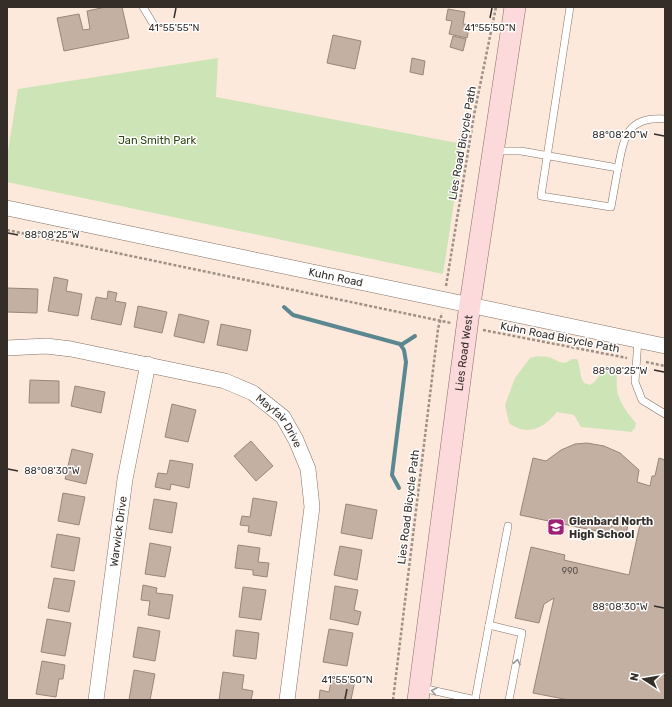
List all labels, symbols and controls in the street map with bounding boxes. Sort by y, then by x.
text: 41°55'55"N [149,22,199,34]
text: 41°55'50"N [464,22,516,34]
street label: Lies Road Bicycle Path [446,85,479,201]
text: 88°08'20"W [592,129,648,141]
park label: Jan Smith Park [118,134,196,147]
text: 88°08'25"W [24,229,80,241]
street label: Kuhn Road [307,265,364,289]
street label: Lies Road West [453,313,476,392]
street label: Kuhn Road Bicycle Path [499,320,621,355]
text: 88°08'25"W [592,365,648,377]
street label: Mayfair Drive [253,392,304,450]
street label: Lies Road Bicycle Path [395,449,422,565]
text: 88°08'30"W [24,465,80,477]
street label: Warwick Drive [108,495,130,568]
place label: Glenbard North High School [569,515,653,541]
school or university icon: Glenbard North High School [546,517,566,537]
house number: 990 [562,566,578,576]
text: 88°08'30"W [592,601,648,613]
one-way arrow [512,659,520,665]
north arrow [624,659,664,699]
text: N [628,672,642,682]
text: 41°55'50"N [321,674,373,686]
one-way arrow [431,687,437,695]

